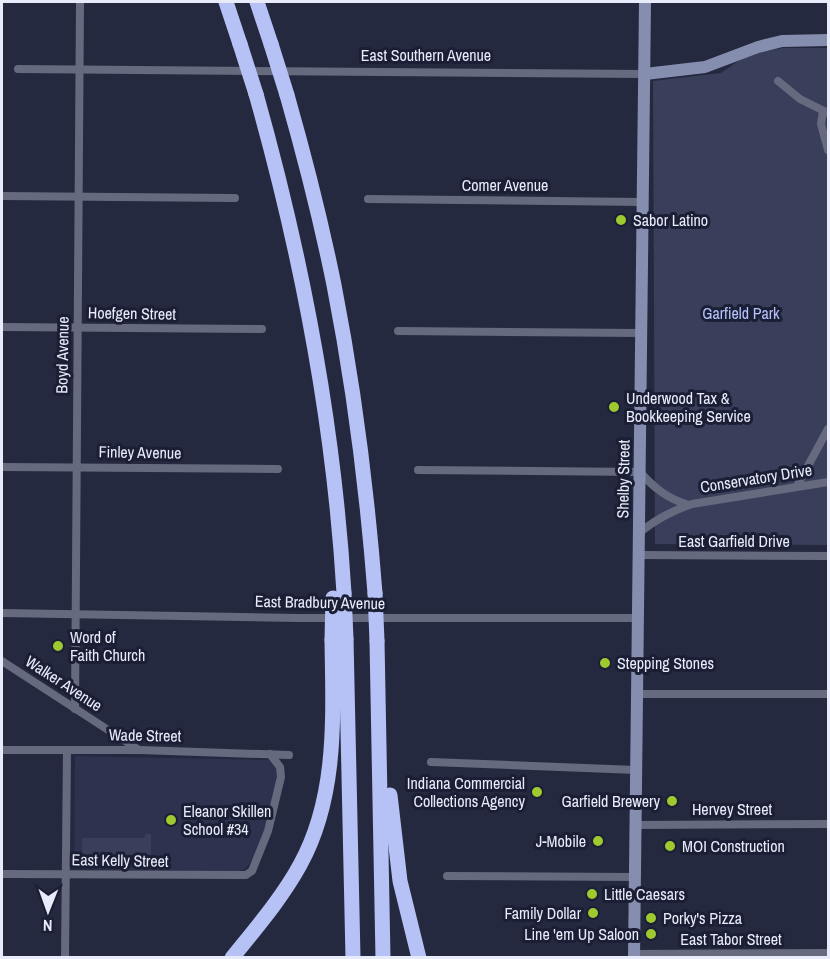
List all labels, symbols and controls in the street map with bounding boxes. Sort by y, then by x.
street label: East Southern Avenue [361,44,491,66]
street label: Comer Avenue [462,174,548,196]
place label: Sabor Latino [633,209,708,231]
marker: Sabor Latino [614,213,628,227]
street label: Hoefgen Street [88,301,177,325]
park label: Garfield Park [702,302,780,324]
street label: Boyd Avenue [50,316,74,394]
place label: Underwood Tax & Bookkeeping Service [626,387,751,427]
marker: Underwood Tax & Bookkeeping Service [607,400,621,414]
street label: Shelby Street [611,439,635,519]
street label: Finley Avenue [98,440,182,464]
street label: Conservatory Drive [698,458,814,498]
street label: East Garfield Drive [678,530,790,552]
street label: East Bradbury Avenue [255,590,385,614]
place label: Word of Faith Church [70,626,145,666]
marker: Word of Faith Church [51,639,65,653]
street label: Walker Avenue [21,650,107,716]
place label: Stepping Stones [617,652,714,674]
marker: Stepping Stones [598,656,612,670]
street label: Wade Street [109,723,182,747]
place label: Indiana Commercial Collections Agency [407,772,525,812]
marker: Indiana Commercial Collections Agency [530,785,544,799]
place label: Garfield Brewery [562,790,660,812]
marker: Garfield Brewery [665,794,679,808]
street label: Hervey Street [692,798,772,820]
place label: Eleanor Skillen School #34 [183,800,271,840]
marker: Eleanor Skillen School #34 [164,813,178,827]
place label: J-Mobile [536,830,586,852]
marker: J-Mobile [591,834,605,848]
place label: MOI Construction [682,835,785,857]
marker: MOI Construction [663,839,677,853]
street label: East Kelly Street [71,848,169,872]
north arrow [18,881,78,941]
place label: Little Caesars [604,883,685,905]
marker: Little Caesars [585,887,599,901]
place label: Family Dollar [504,902,582,924]
marker: Family Dollar [586,906,600,920]
place label: Porky's Pizza [663,907,743,929]
marker: Porky's Pizza [644,911,658,925]
text: N [43,915,53,937]
place label: Line 'em Up Saloon [524,923,639,945]
marker: Line 'em Up Saloon [644,927,658,941]
street label: East Tabor Street [680,928,782,950]

